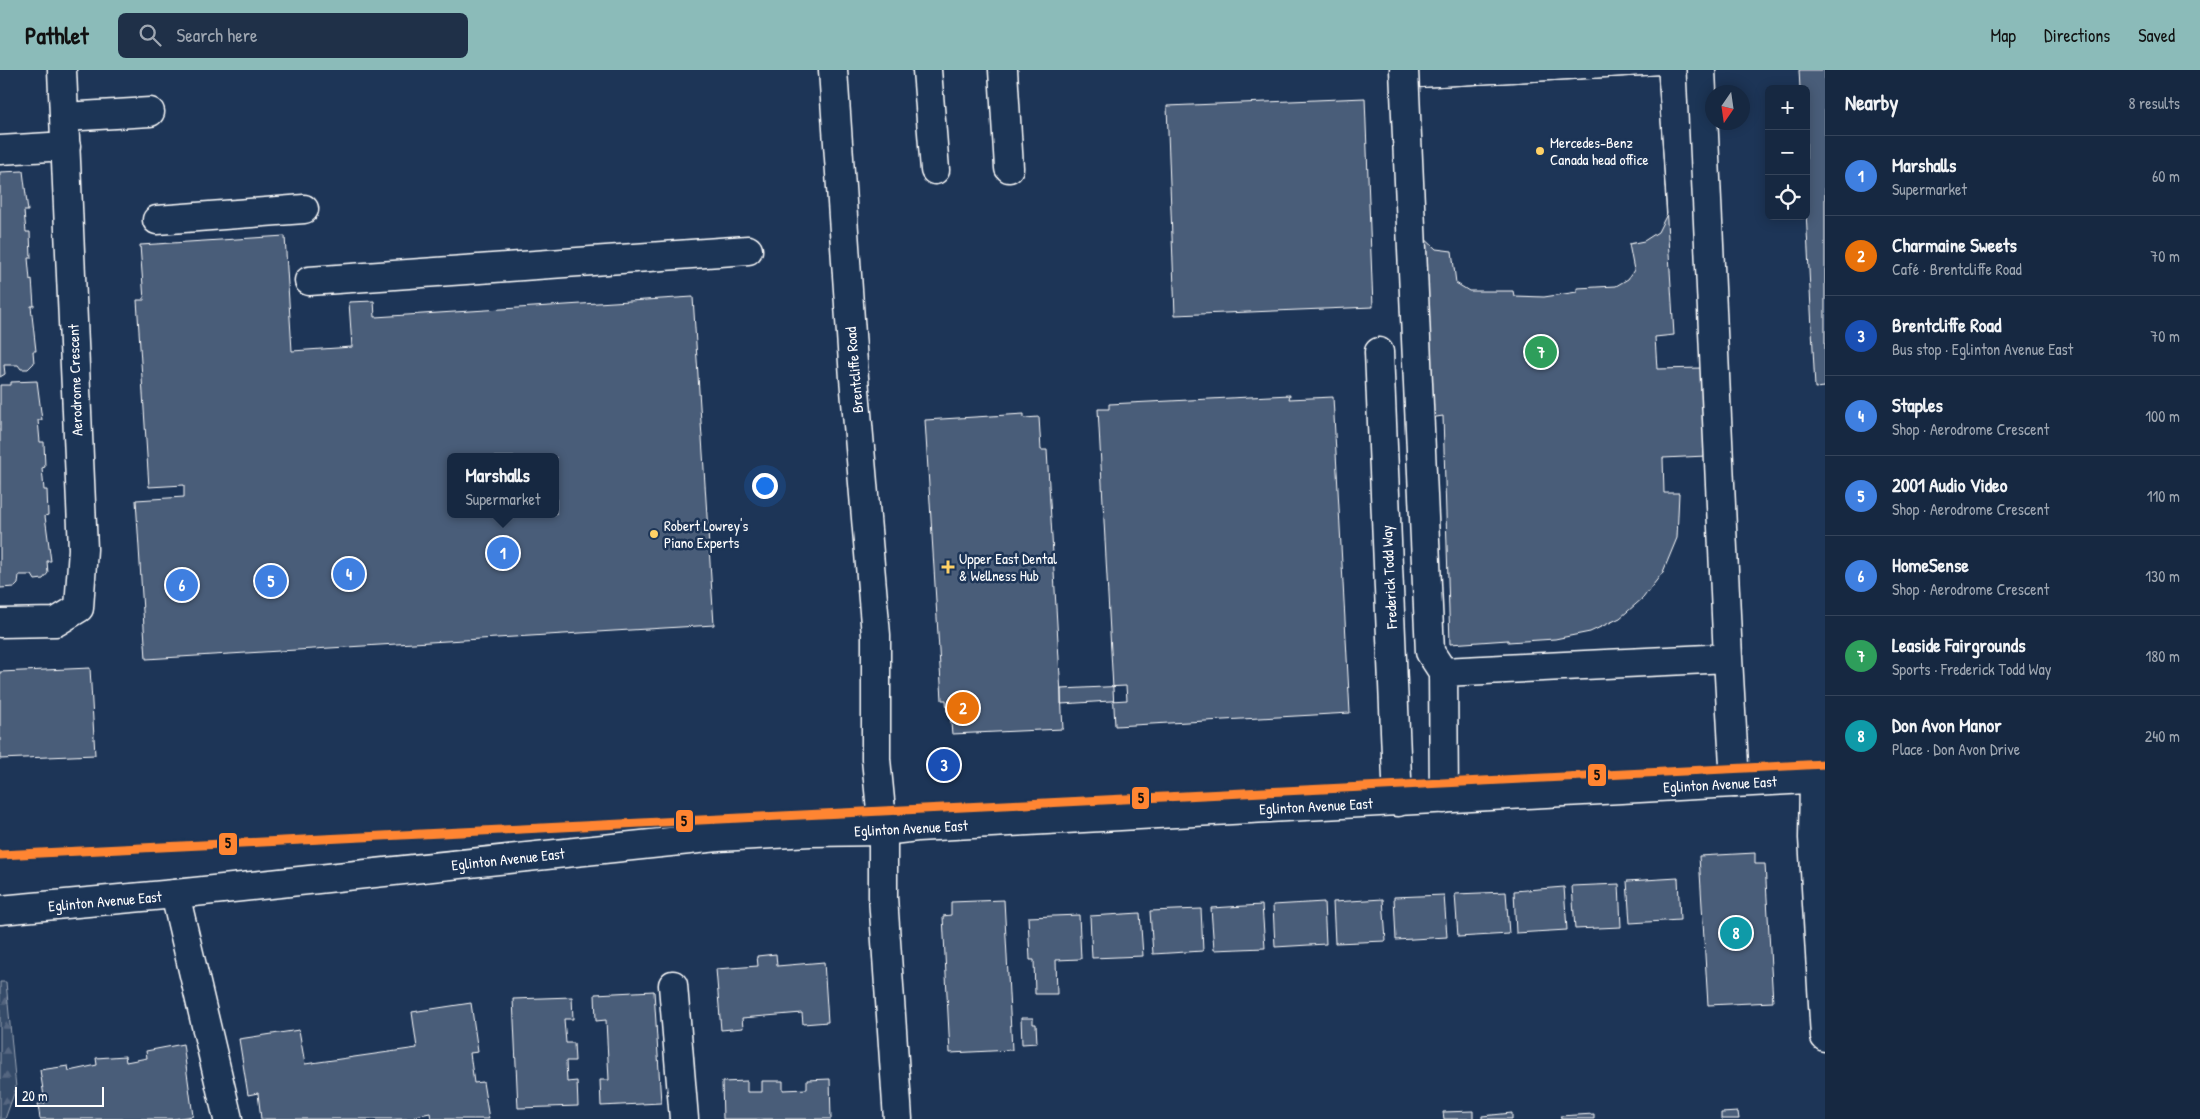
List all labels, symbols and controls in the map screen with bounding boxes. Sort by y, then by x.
search box [118,13,468,58]
text: Pathlet [25,19,88,51]
icon: search [136,21,164,49]
text: Search here [176,22,258,48]
text: Map [1991,23,2016,48]
text: Directions [2044,23,2110,48]
text: Saved [2138,23,2175,48]
north arrow [1705,85,1750,130]
map controls [1765,85,1810,220]
button: + [1765,85,1810,130]
text: Nearby [1845,88,1898,117]
text: 8 results [2128,92,2180,114]
button: − [1765,130,1810,175]
place label: Mercedes-Benz Canada head office [1550,132,1648,170]
marker: Mercedes-Benz Canada head office [1534,145,1546,157]
text: Marshalls [1892,152,1956,178]
text: 1 [1858,165,1864,187]
text: 60 m [2152,165,2180,187]
button: locate [1765,175,1810,220]
text: Supermarket [1892,178,1967,200]
text: Charmaine Sweets [1892,232,2017,258]
text: 2 [1857,245,1865,267]
text: 70 m [2150,245,2180,267]
text: Café · Brentcliffe Road [1892,258,2022,280]
text: Brentcliffe Road [1892,312,2001,338]
street label: Aerodrome Crescent [63,323,87,436]
text: 3 [1857,325,1865,347]
text: 70 m [2150,325,2180,347]
street label: Brentcliffe Road [840,326,868,414]
pin: 7 [1525,333,1557,371]
text: Bus stop · Eglinton Avenue East [1892,338,2073,360]
text: Staples [1892,392,1943,418]
text: 4 [1858,405,1864,427]
text: 100 m [2145,405,2180,427]
text: Shop · Aerodrome Crescent [1892,418,2049,440]
popup [447,453,559,518]
text: Marshalls [466,462,530,488]
text: 2001 Audio Video [1892,472,2007,498]
your location [752,473,778,499]
text: 5 [1858,485,1864,507]
text: 110 m [2147,485,2180,507]
text: Supermarket [466,488,540,510]
text: Shop · Aerodrome Crescent [1892,498,2049,520]
place label: Robert Lowrey's Piano Experts [664,515,749,553]
street label: Frederick Todd Way [1376,525,1402,630]
marker: Robert Lowrey's Piano Experts [648,528,660,540]
pin: 1 [487,534,519,572]
place label: Upper East Dental & Wellness Hub [959,548,1057,586]
text: HomeSense [1892,552,1969,578]
pin: 4 [333,555,365,593]
marker: Upper East Dental & Wellness Hub [941,560,955,574]
pin: 5 [255,562,287,600]
text: 6 [1858,565,1864,587]
text: 130 m [2145,565,2180,587]
pin: 6 [166,566,198,604]
text: Shop · Aerodrome Crescent [1892,578,2049,600]
text: Leaside Fairgrounds [1892,632,2025,658]
text: 7 [1857,645,1865,667]
text: 180 m [2146,645,2180,667]
text: Sports · Frederick Todd Way [1892,658,2051,680]
pin: 2 [947,689,979,727]
text: Don Avon Manor [1892,712,2001,738]
text: 8 [1858,725,1864,747]
text: 240 m [2145,725,2180,747]
text: Place · Don Avon Drive [1892,738,2020,760]
pin: 3 [928,746,960,784]
line badge: 5 [1587,763,1607,787]
text: 5 [1594,765,1600,784]
street label: Eglinton Avenue East [1663,770,1778,797]
line badge: 5 [1131,786,1150,810]
text: 5 [1138,788,1144,807]
street label: Eglinton Avenue East [1259,792,1374,819]
line badge: 5 [675,809,694,833]
text: 5 [681,811,687,830]
street label: Eglinton Avenue East [854,814,969,841]
line badge: 5 [218,832,238,856]
text: 5 [225,833,231,852]
street label: Eglinton Avenue East [450,843,567,875]
street label: Eglinton Avenue East [47,886,163,916]
pin: 8 [1720,914,1752,952]
scale bar [15,1084,104,1107]
text: 20 m [22,1086,48,1105]

